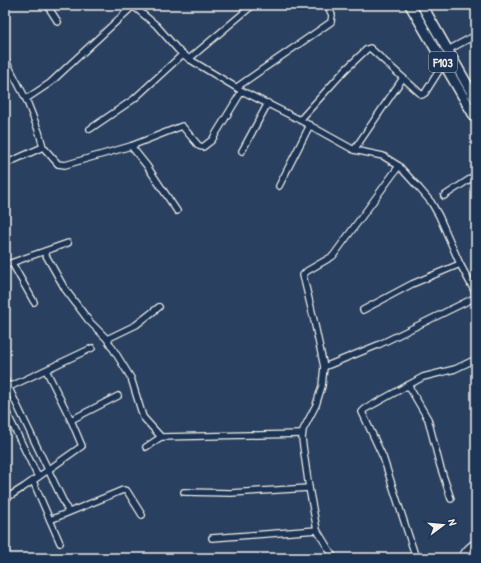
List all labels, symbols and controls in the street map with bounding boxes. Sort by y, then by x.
road number: F103 [429,52,457,72]
north arrow [423,505,463,545]
text: N [445,517,460,527]

